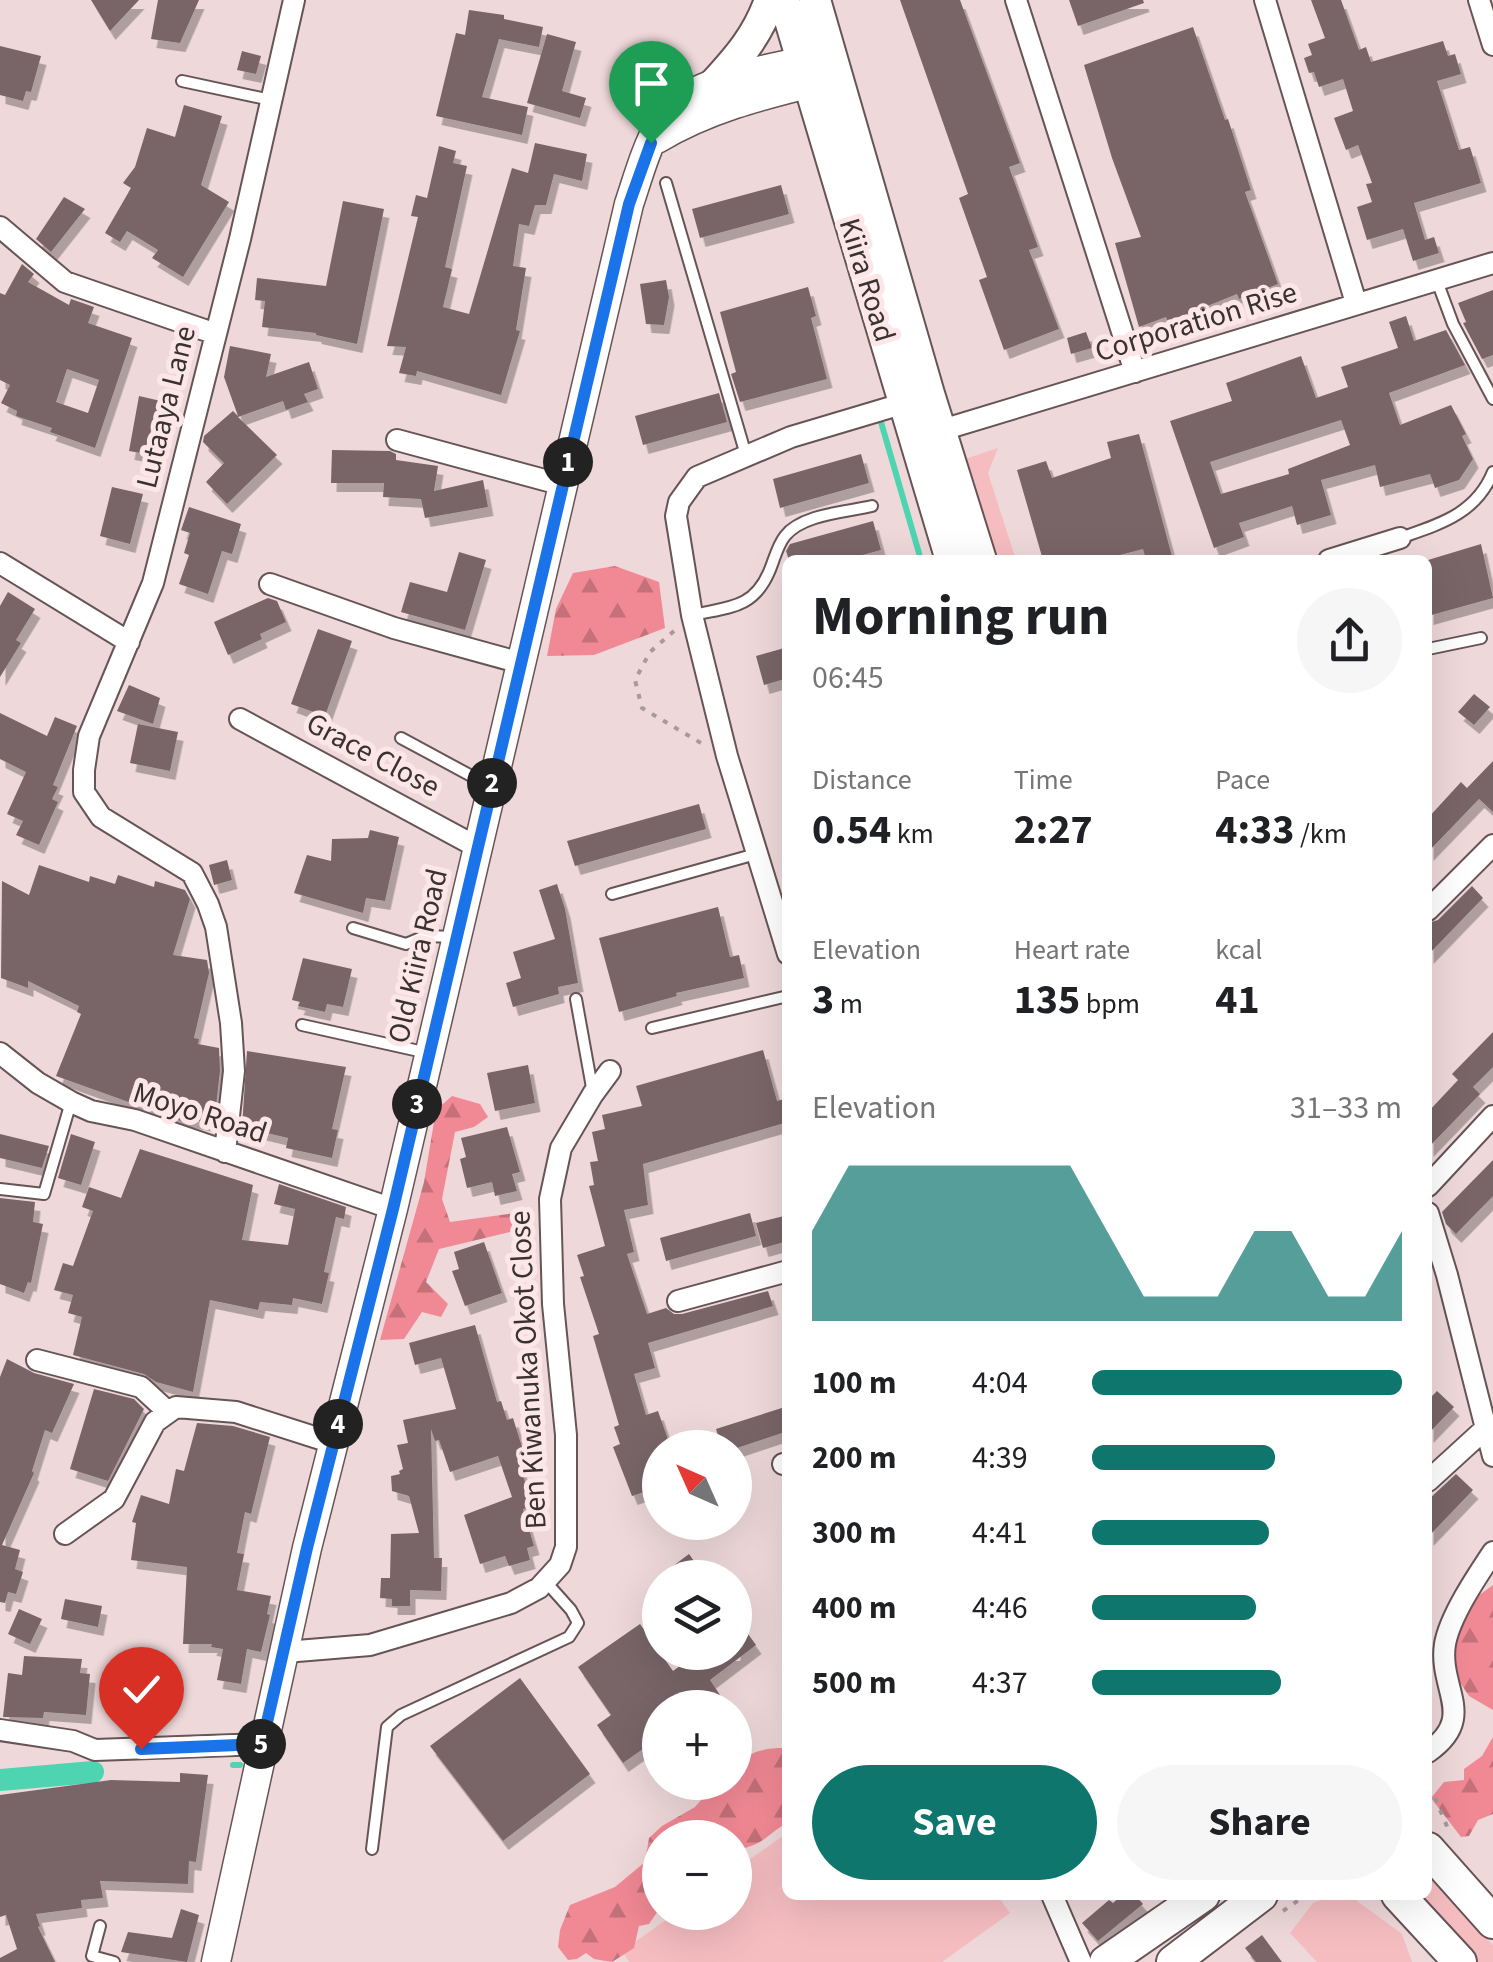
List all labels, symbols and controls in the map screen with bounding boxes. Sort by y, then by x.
pin [609,41,694,144]
icon: arrive [624,56,679,111]
street label: Kiira Road [828,213,906,347]
street label: Corporation Rise [1090,271,1302,373]
street label: Lutaaya Lane [125,321,207,493]
pin: 1 [543,437,593,487]
text: 1 [561,442,575,482]
text: Morning run [812,578,1109,656]
button: share [1297,588,1402,693]
text: 06:45 [812,655,884,701]
street label: Grace Close [299,702,447,808]
pin: 2 [467,758,517,808]
text: Distance [812,760,912,800]
text: Time [1014,760,1073,800]
text: Pace [1215,760,1270,800]
text: 2 [485,763,499,803]
text: 0.54 [812,800,891,860]
text: 2:27 [1014,800,1093,860]
text: 4:33 [1215,800,1294,860]
text: km [891,814,934,854]
text: /km [1294,814,1347,854]
street label: Old Kiira Road [377,865,459,1047]
text: Elevation [812,930,921,970]
text: Heart rate [1014,930,1130,970]
text: kcal [1215,930,1262,970]
text: 3 [812,970,834,1030]
text: 135 [1014,970,1080,1030]
text: 41 [1215,970,1260,1030]
text: m [834,984,863,1024]
text: bpm [1080,984,1140,1024]
street label: Moyo Road [127,1071,273,1155]
pin: 3 [392,1079,442,1129]
text: 3 [410,1084,424,1124]
text: Elevation [812,1085,937,1131]
text: 31–33 m [1290,1085,1402,1131]
street label: Ben Kiwanuka Okot Close [498,1210,558,1530]
text: 100 m [812,1360,897,1406]
text: 4:04 [972,1360,1028,1406]
pin: 4 [313,1399,363,1449]
text: 4 [331,1404,345,1444]
north arrow [642,1430,752,1540]
map controls [642,1430,752,1930]
text: 200 m [812,1435,897,1481]
text: 4:39 [972,1435,1028,1481]
text: 300 m [812,1510,897,1556]
text: 4:41 [972,1510,1028,1556]
button: layers [642,1560,752,1670]
text: 400 m [812,1585,897,1631]
text: 4:46 [972,1585,1028,1631]
pin [99,1647,184,1750]
text: 500 m [812,1660,897,1706]
text: 4:37 [972,1660,1028,1706]
icon: check [114,1662,169,1717]
button: + [642,1690,752,1800]
pin: 5 [236,1719,286,1769]
text: 5 [254,1724,268,1764]
button: Save [812,1765,1097,1880]
button: Share [1117,1765,1402,1880]
button: − [642,1820,752,1930]

